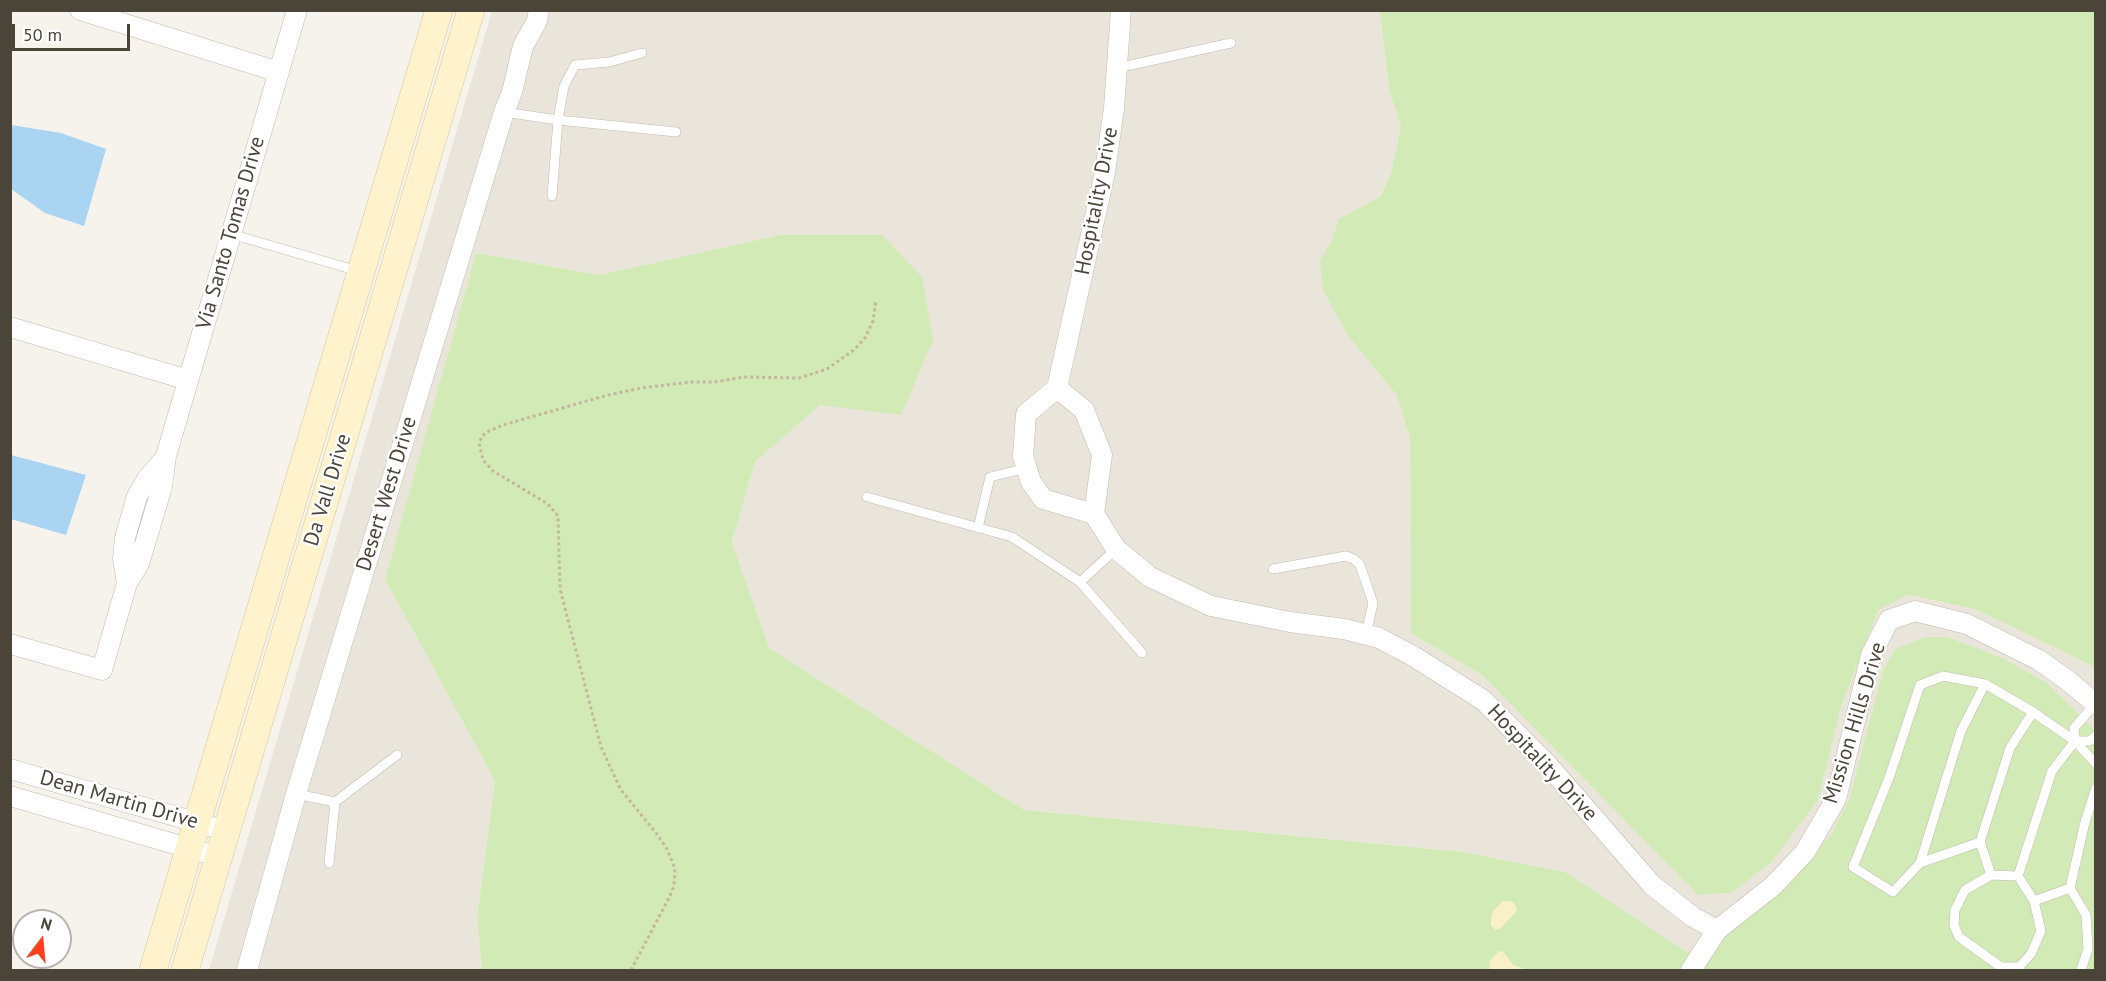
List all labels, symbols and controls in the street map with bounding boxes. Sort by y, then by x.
scale bar [15,12,134,50]
text: 50 m [23,23,62,46]
street label: Hospitality Drive [1070,125,1124,277]
street label: Via Santo Tomas Drive [191,134,271,332]
street label: Desert West Drive [352,414,422,574]
street label: Da Vall Drive [299,431,357,549]
street label: Mission Hills Drive [1818,639,1892,807]
street label: Hospitality Drive [1482,700,1602,826]
street label: Dean Martin Drive [37,765,201,835]
north arrow [12,909,72,969]
text: N [39,913,54,935]

